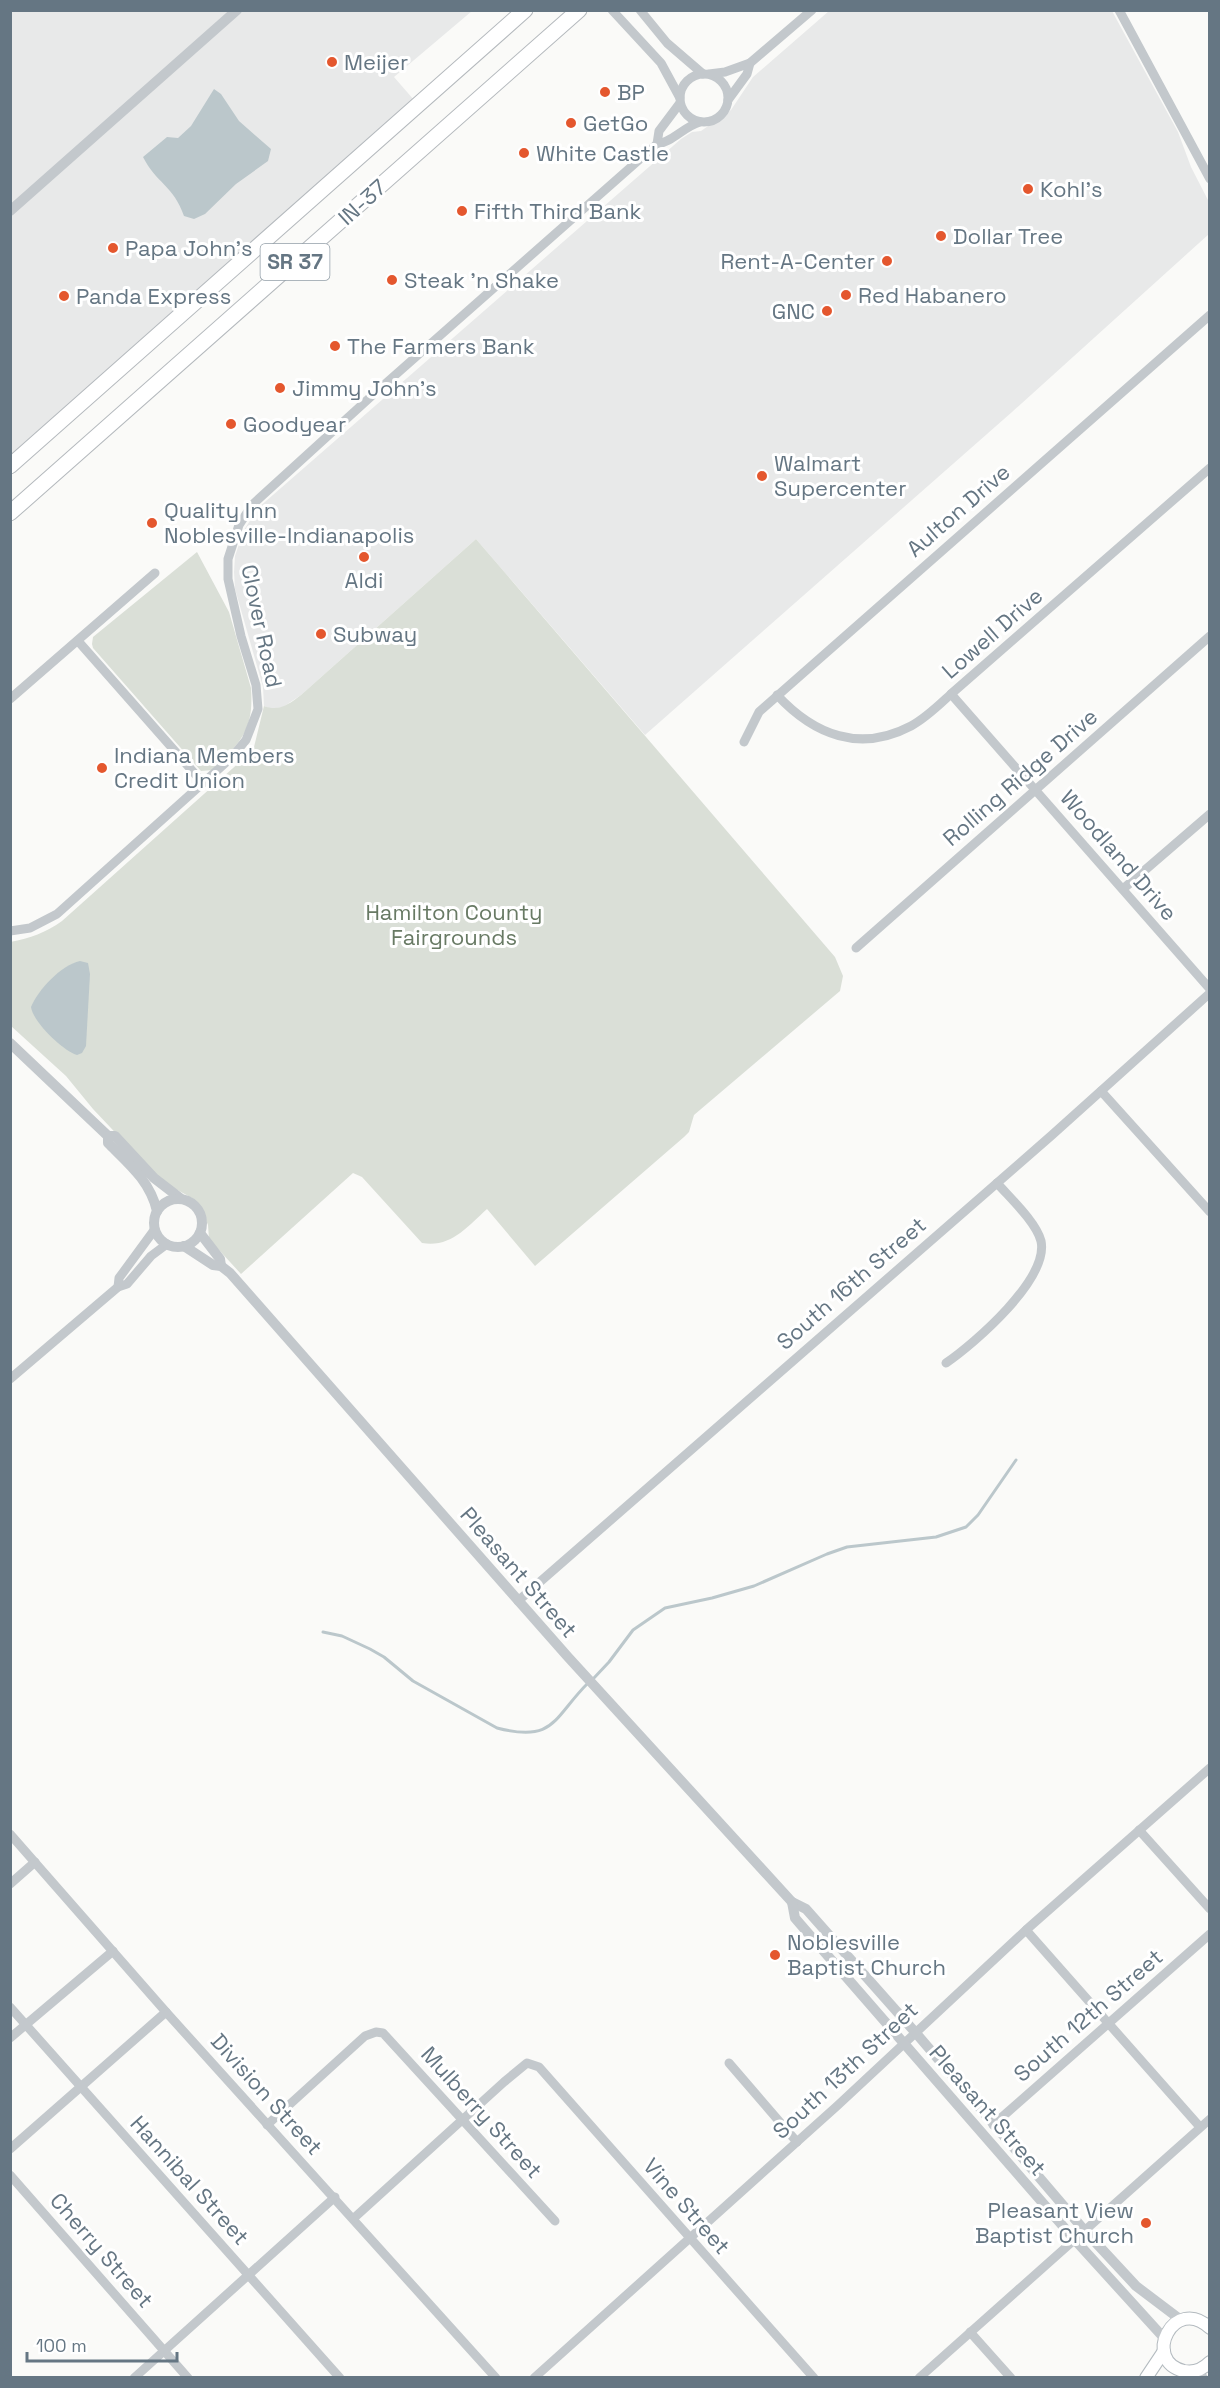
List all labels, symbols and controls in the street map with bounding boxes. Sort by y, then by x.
place label: Meijer [344,48,408,76]
marker: Meijer [325,55,339,69]
place label: BP [617,78,645,106]
marker: BP [598,85,612,99]
place label: GetGo [583,109,648,137]
marker: GetGo [564,116,578,130]
place label: White Castle [536,139,669,167]
marker: White Castle [517,146,531,160]
street label: IN-37 [332,173,392,231]
place label: Kohl's [1040,175,1102,203]
marker: Kohl's [1021,182,1035,196]
place label: Fifth Third Bank [474,197,642,225]
marker: Fifth Third Bank [455,204,469,218]
place label: Dollar Tree [953,222,1063,250]
marker: Dollar Tree [934,229,948,243]
place label: Papa John's [125,234,253,262]
marker: Papa John's [106,241,120,255]
road number: SR 37 [260,244,330,280]
place label: Rent-A-Center [720,247,875,275]
marker: Rent-A-Center [880,254,894,268]
place label: Steak 'n Shake [404,266,559,294]
marker: Steak 'n Shake [385,273,399,287]
place label: Red Habanero [858,281,1007,309]
place label: Panda Express [76,282,231,310]
marker: Red Habanero [839,288,853,302]
marker: Panda Express [57,289,71,303]
place label: GNC [772,297,815,325]
marker: GNC [820,304,834,318]
place label: The Farmers Bank [347,332,535,360]
marker: The Farmers Bank [328,339,342,353]
place label: Jimmy John's [292,374,437,402]
marker: Jimmy John's [273,381,287,395]
place label: Goodyear [243,410,346,438]
marker: Goodyear [224,417,238,431]
place label: Walmart Supercenter [774,449,906,502]
street label: Aulton Drive [901,457,1015,563]
marker: Walmart Supercenter [755,469,769,483]
place label: Quality Inn Noblesville-Indianapolis [164,496,414,549]
marker: Quality Inn Noblesville-Indianapolis [145,516,159,530]
marker: Aldi [357,550,371,564]
street label: Clover Road [235,562,289,690]
place label: Aldi [345,566,383,594]
street label: Lowell Drive [936,581,1048,685]
place label: Subway [333,620,417,648]
marker: Subway [314,627,328,641]
street label: Rolling Ridge Drive [937,702,1103,852]
place label: Indiana Members Credit Union [114,741,295,794]
marker: Indiana Members Credit Union [95,761,109,775]
street label: Woodland Drive [1055,784,1183,926]
park label: Hamilton County Fairgrounds [365,898,543,951]
street label: South 16th Street [771,1210,931,1356]
street label: Pleasant Street [454,1501,584,1643]
place label: Noblesville Baptist Church [787,1928,946,1981]
street label: South 12th Street [1008,1943,1168,2087]
marker: Noblesville Baptist Church [768,1948,782,1962]
street label: South 13th Street [766,1995,924,2145]
street label: Division Street [205,2027,329,2161]
street label: Pleasant Street [923,2039,1053,2181]
street label: Mulberry Street [415,2040,549,2184]
street label: Hannibal Street [125,2109,255,2251]
street label: Vine Street [638,2152,736,2260]
street label: Cherry Street [44,2187,160,2313]
place label: Pleasant View Baptist Church [975,2196,1134,2249]
marker: Pleasant View Baptist Church [1139,2216,1153,2230]
scale bar [27,2325,177,2363]
text: 100 m [36,2334,87,2357]

